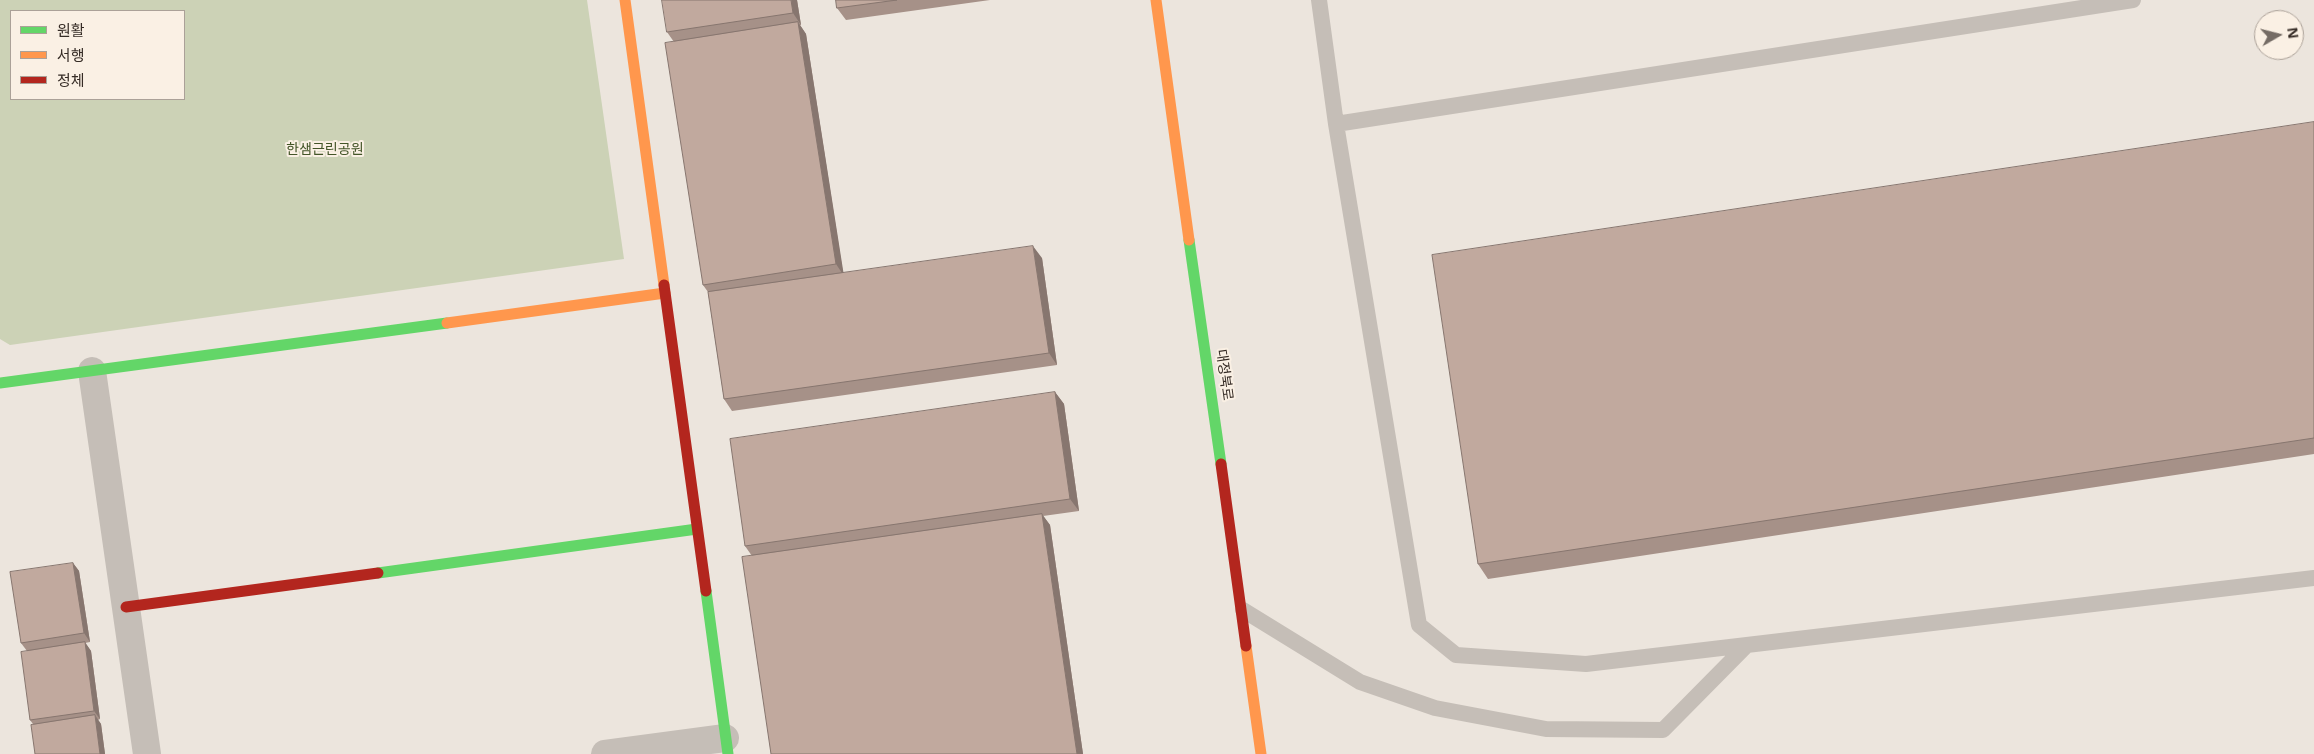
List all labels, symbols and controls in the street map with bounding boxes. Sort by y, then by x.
legend [10,10,185,100]
north arrow [2254,10,2304,60]
text: 원활 [57,20,85,40]
text: N [2283,26,2304,40]
text: 서행 [57,45,85,65]
text: 정체 [57,70,85,90]
park label: 한샘근린공원 [286,142,364,158]
street label: 대정북로 [1212,348,1236,402]

